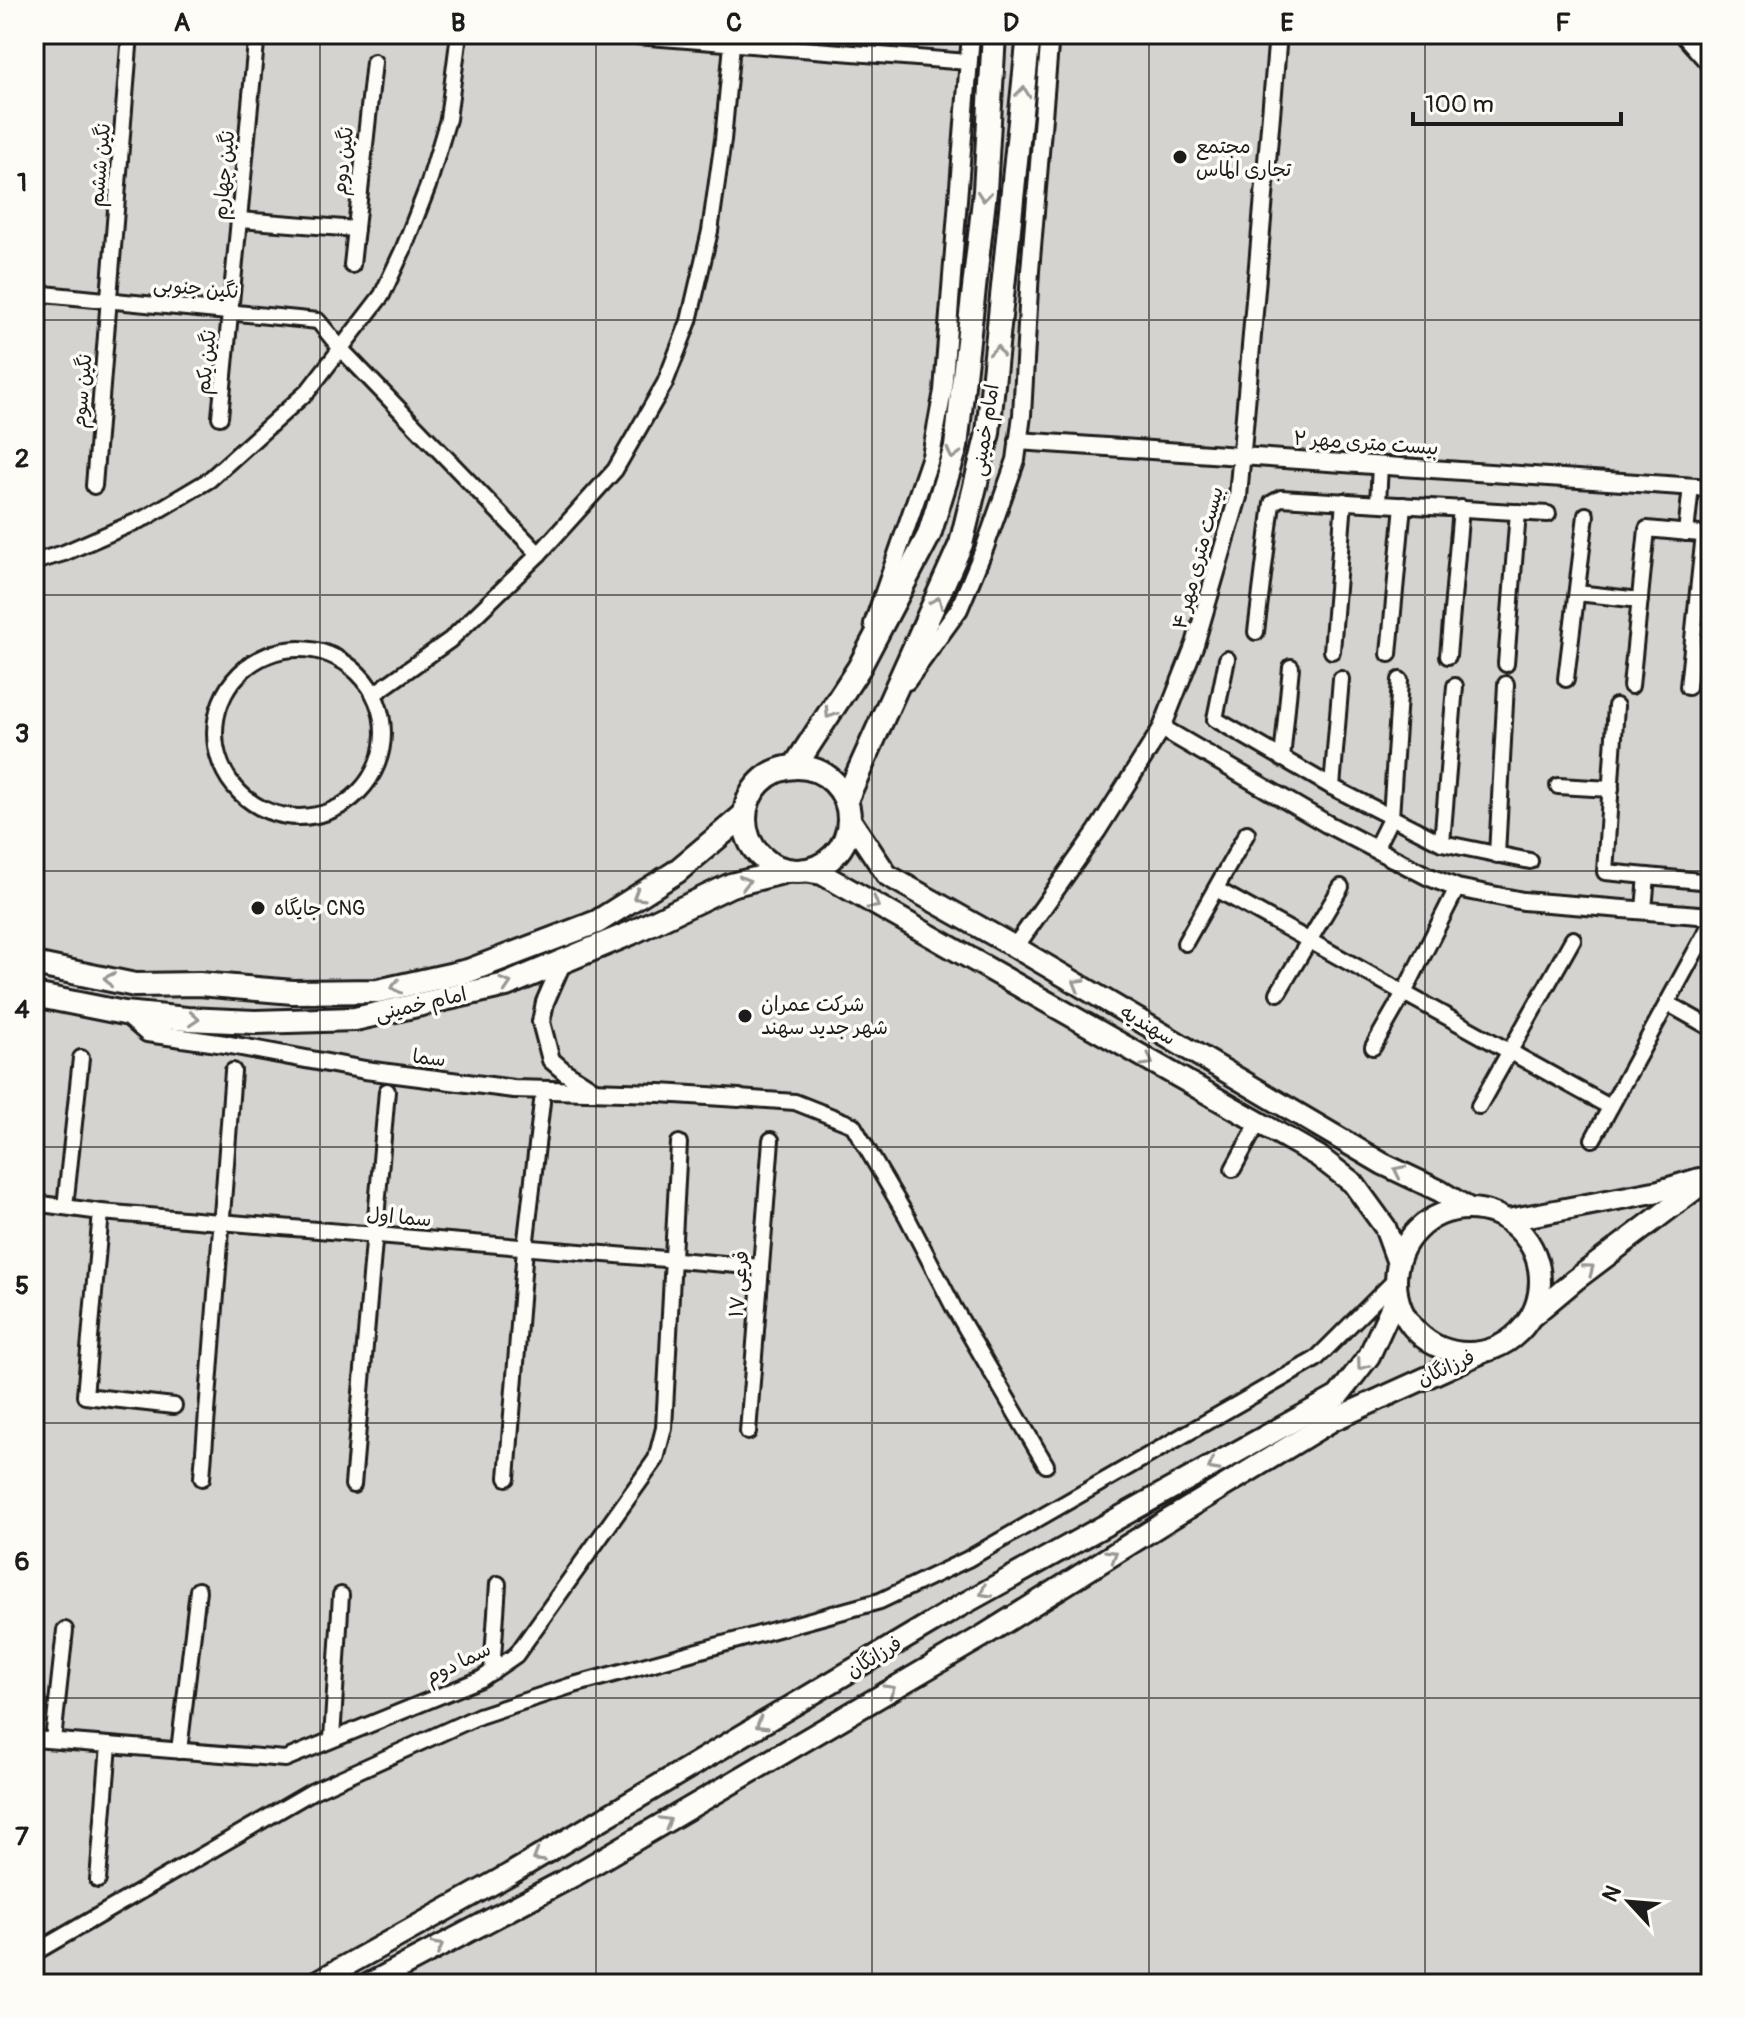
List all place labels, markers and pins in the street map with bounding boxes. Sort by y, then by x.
place label: مجتمع تجاری الماس [1196,134,1292,182]
marker: مجتمع تجاری الماس [1171,148,1189,166]
place label: جایگاه CNG [274,896,365,921]
marker: جایگاه CNG [249,899,267,917]
place label: شرکت عمران شهر جدید سهند [761,992,888,1040]
marker: شرکت عمران شهر جدید سهند [736,1007,754,1025]

